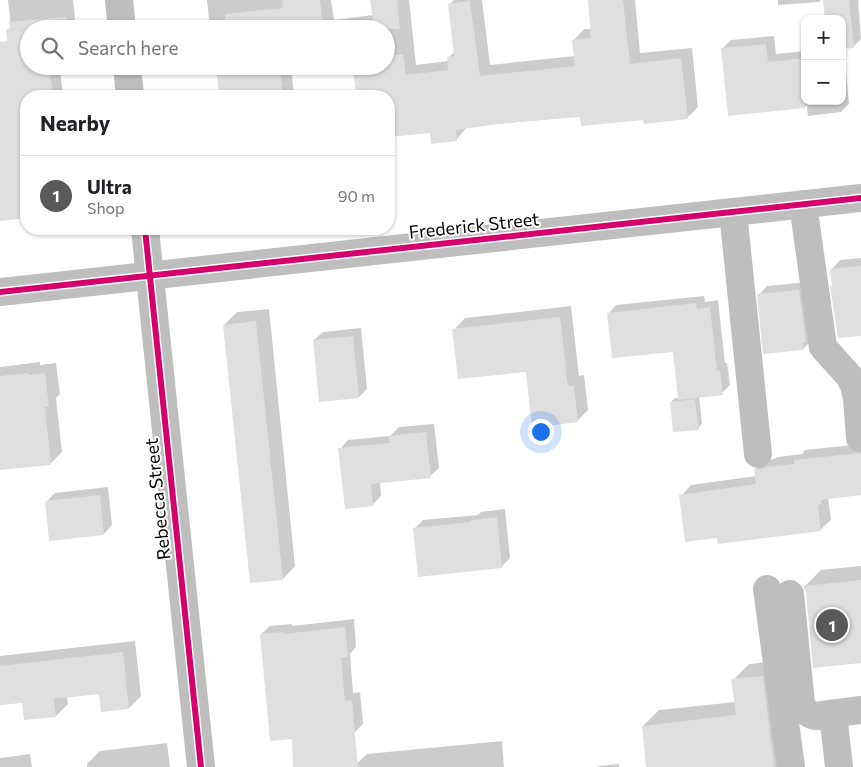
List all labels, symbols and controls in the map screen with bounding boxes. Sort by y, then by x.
map controls [801,15,846,105]
button: + [801,15,846,60]
search box [20,20,395,75]
icon: search [38,34,66,62]
text: Search here [78,36,178,59]
button: − [801,60,846,105]
text: Nearby [40,110,110,135]
text: Ultra [87,175,132,198]
text: 1 [52,186,60,205]
text: 90 m [338,186,375,205]
text: Shop [87,198,125,217]
street label: Frederick Street [408,207,540,243]
your location [528,419,554,445]
street label: Rebecca Street [140,437,174,561]
pin: 1 [816,606,848,644]

